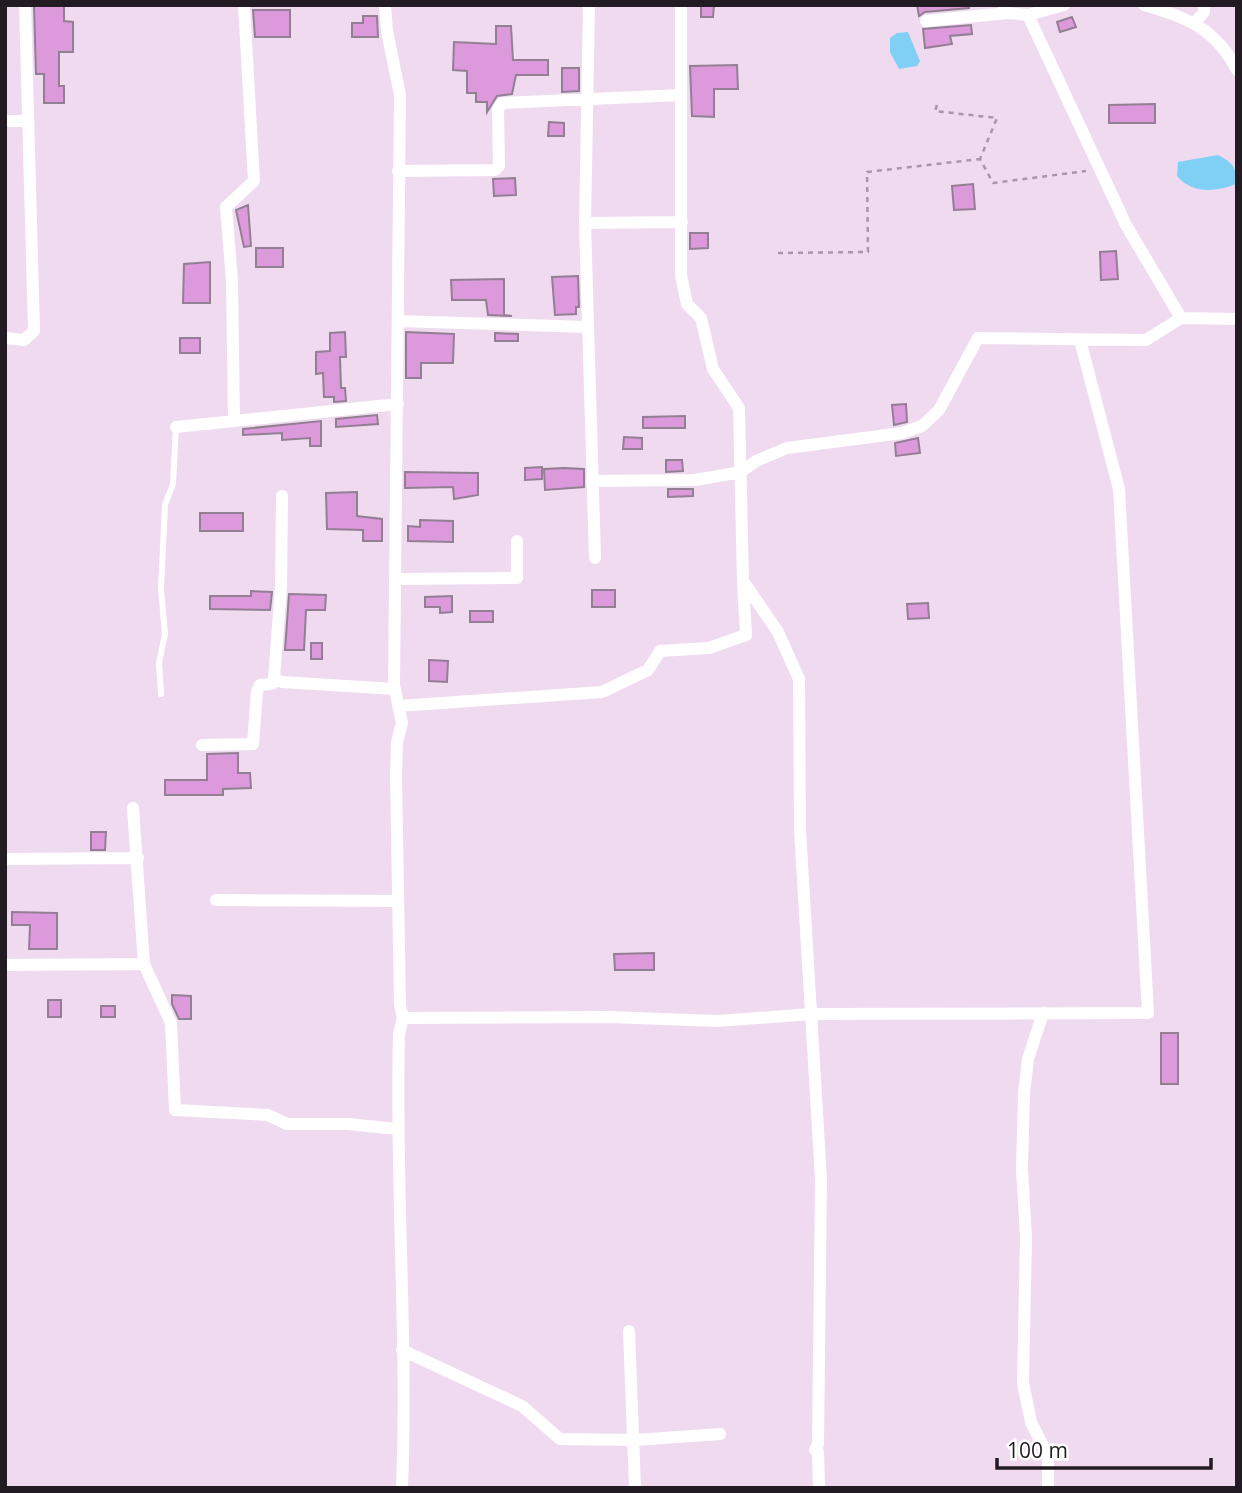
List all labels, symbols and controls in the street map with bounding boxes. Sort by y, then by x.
scale bar [997,1426,1210,1470]
text: 100 m [1007,1436,1068,1464]

